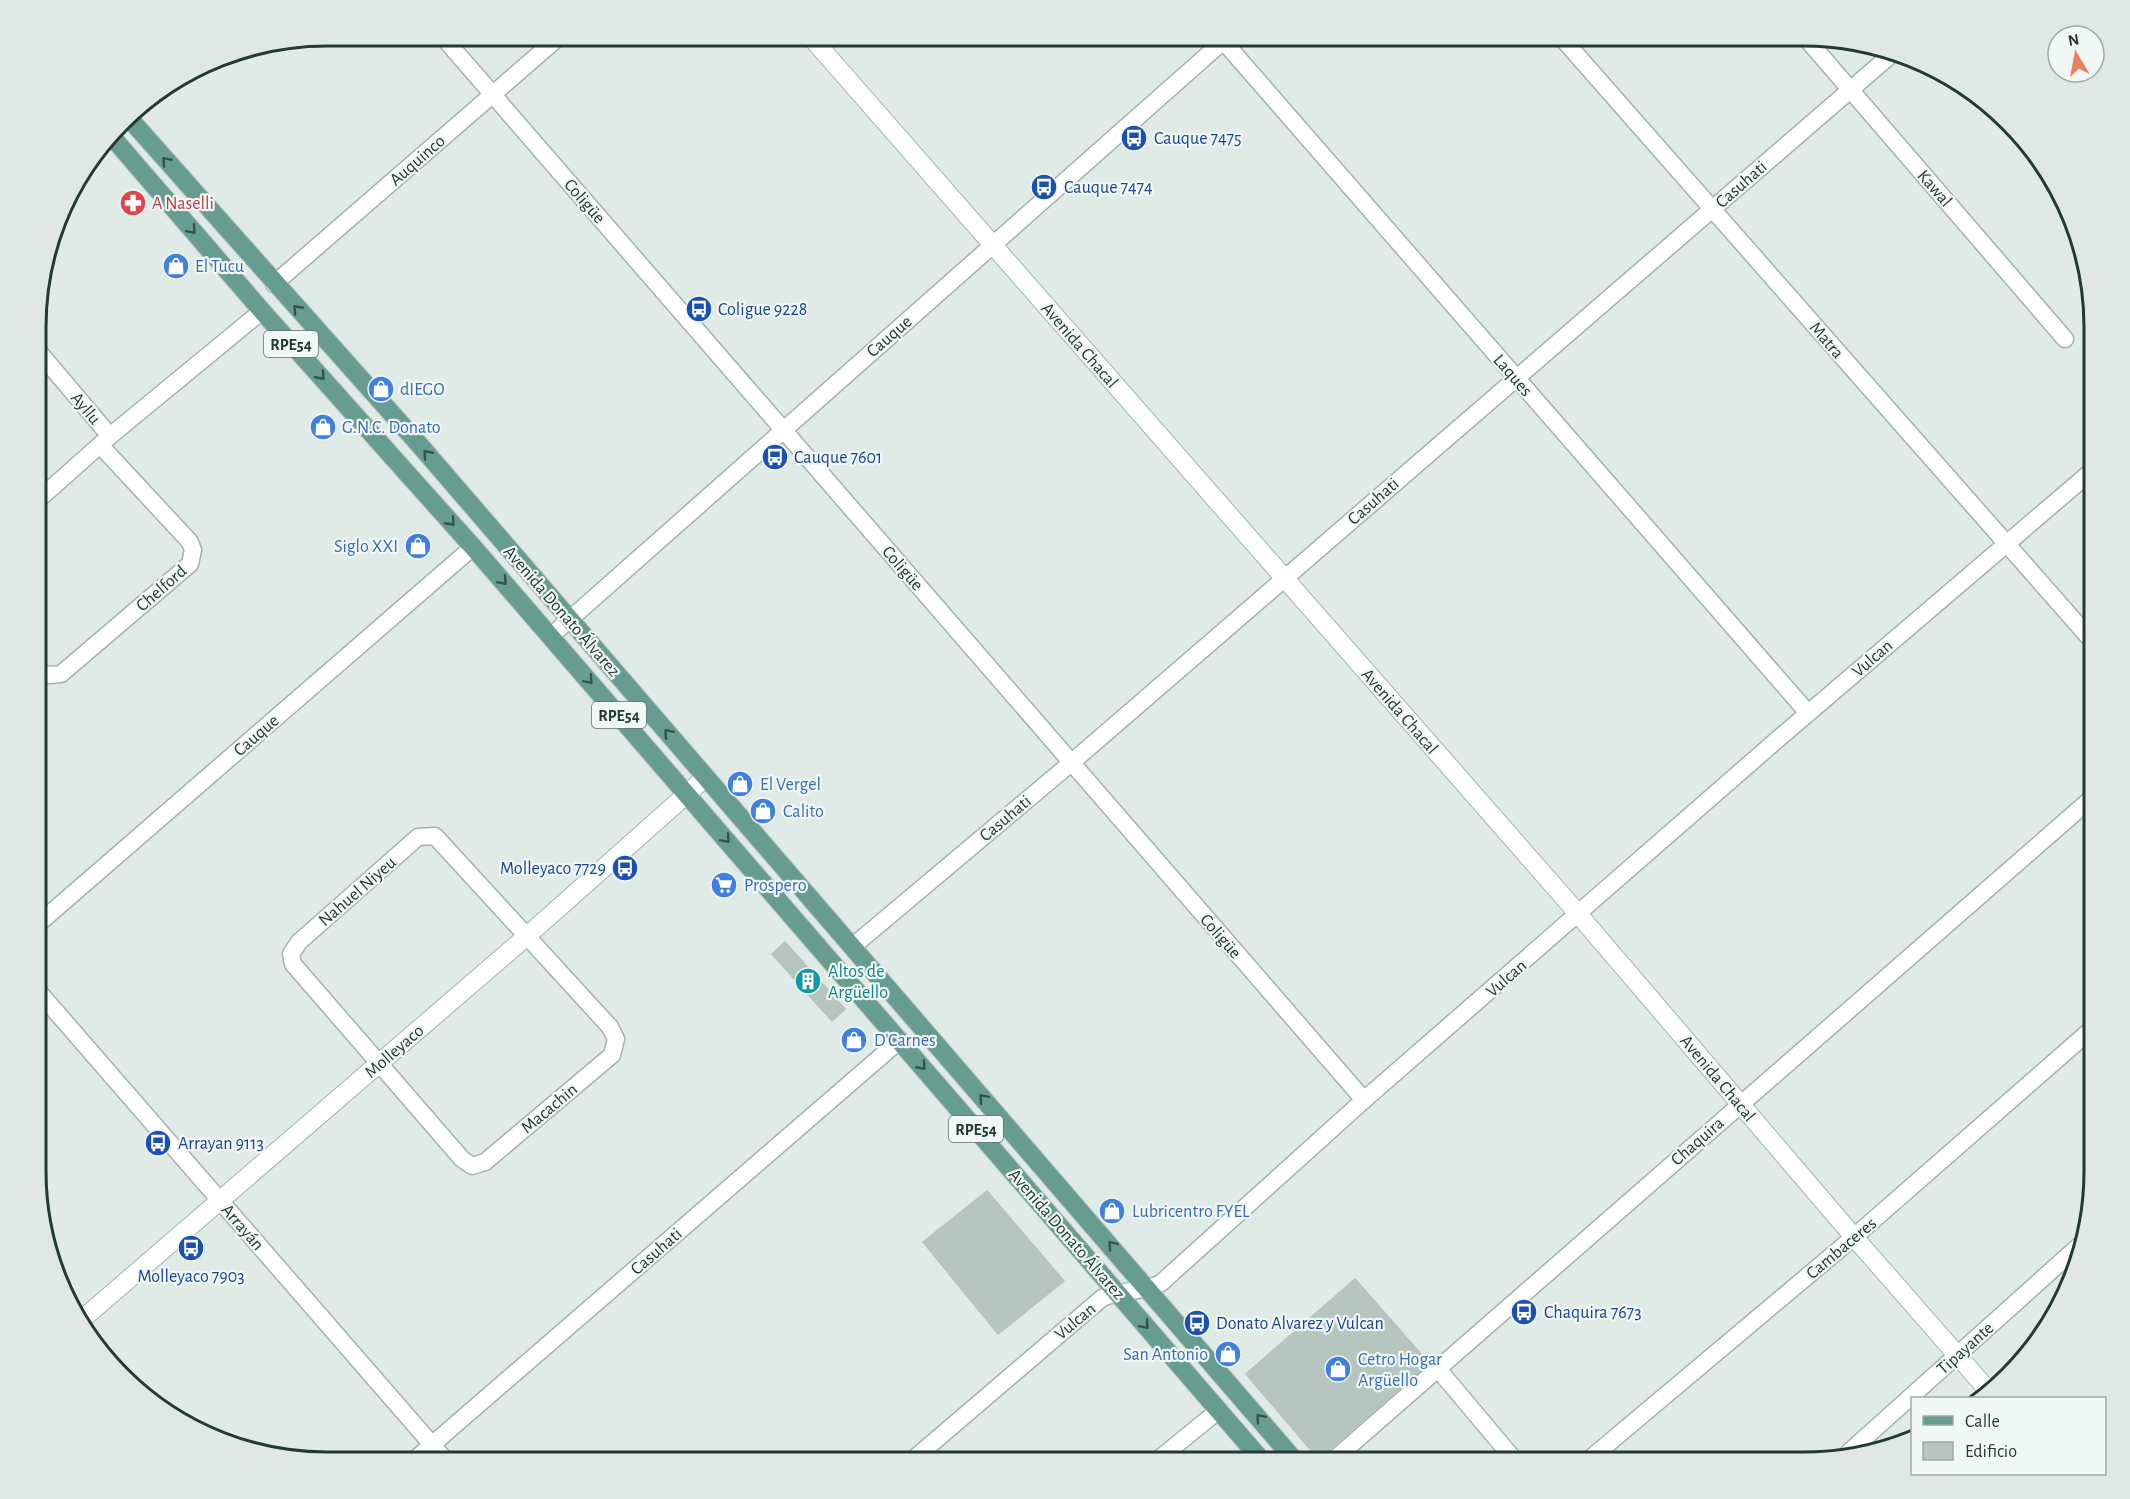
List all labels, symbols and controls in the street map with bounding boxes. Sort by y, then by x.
north arrow [2046,24,2106,84]
text: N [2067,31,2080,49]
bus stop icon: Cauque 7475 [1119,123,1149,153]
place label: Cauque 7475 [1154,130,1242,148]
street label: Auquinco [386,132,449,190]
one-way arrow [162,157,173,168]
street label: Casuhati [1713,158,1771,212]
street label: Kawal [1914,167,1955,211]
bus stop icon: Cauque 7474 [1029,172,1059,202]
street label: Coligüe [560,176,608,228]
place label: Cauque 7474 [1064,179,1153,197]
pharmacy icon: A Naselli [118,188,148,218]
place label: A Naselli [152,195,214,213]
one-way arrow [185,223,196,234]
shop icon: El Tucu [161,251,191,281]
place label: El Tucu [195,258,244,276]
bus stop icon: Coligue 9228 [684,294,714,324]
street label: Avenida Chacal [1038,300,1121,392]
place label: Coligue 9228 [718,301,807,319]
one-way arrow [293,306,304,316]
street label: Cauque [864,312,916,361]
street label: Matra [1806,319,1847,362]
road number: RPE54 [264,331,318,357]
street label: Laques [1489,351,1535,400]
one-way arrow [314,370,325,380]
shop icon: dIEGO [366,374,396,404]
place label: dIEGO [400,381,445,399]
street label: Ayllu [67,389,104,428]
shop icon: G.N.C. Donato [308,412,338,442]
place label: G.N.C. Donato [342,419,441,437]
bus stop icon: Cauque 7601 [760,442,790,472]
place label: Cauque 7601 [794,449,882,467]
one-way arrow [423,450,434,461]
street label: Casuhati [1345,475,1403,529]
one-way arrow [444,515,455,525]
shop icon: Siglo XXI [403,531,433,561]
place label: Siglo XXI [334,538,398,556]
street label: Avenida Donato Álvarez [500,541,625,681]
street label: Coligüe [878,543,926,595]
street label: Chelford [133,562,190,615]
one-way arrow [496,574,507,585]
street label: Vulcan [1849,637,1896,681]
street label: Avenida Chacal [1358,666,1441,758]
one-way arrow [582,673,593,684]
road number: RPE54 [592,702,646,728]
street label: Cauque [231,711,283,760]
one-way arrow [664,729,675,740]
shop icon: El Vergel [725,769,755,799]
place label: El Vergel [760,776,821,794]
street label: Casuhati [976,792,1035,845]
shop icon: Calito [748,796,778,826]
place label: Calito [783,803,824,821]
one-way arrow [719,832,730,843]
street label: Nahuel Niyeu [316,853,400,930]
bus stop icon: Molleyaco 7729 [610,853,640,883]
place label: Molleyaco 7729 [500,860,606,878]
supermarket icon: Prospero [709,870,739,900]
place label: Prospero [744,877,807,895]
street label: Coligüe [1196,911,1244,963]
street label: Vulcan [1483,957,1530,1001]
place label: Altos de Argüello [828,963,888,1002]
building icon: Altos de Argüello [793,966,823,996]
street label: Molleyaco [362,1021,428,1082]
shop icon: D'Carnes [839,1025,869,1055]
place label: D'Carnes [874,1032,936,1050]
street label: Avenida Chacal [1676,1032,1758,1125]
one-way arrow [915,1059,926,1070]
street label: Macachin [518,1080,581,1137]
one-way arrow [979,1094,990,1105]
street label: Chaquira [1668,1114,1728,1169]
road number: RPE54 [949,1116,1003,1142]
bus stop icon: Arrayan 9113 [143,1128,173,1158]
place label: Arrayan 9113 [178,1135,264,1153]
street label: Avenida Donato Álvarez [1005,1164,1130,1304]
shop icon: Lubricentro FYEL [1097,1196,1127,1226]
street label: Arrayán [218,1201,267,1254]
place label: Lubricentro FYEL [1132,1203,1250,1221]
street label: Cambaceres [1803,1214,1880,1283]
street label: Casuhati [628,1225,686,1279]
bus stop icon: Molleyaco 7903 [176,1233,206,1263]
one-way arrow [1108,1241,1119,1252]
place label: Molleyaco 7903 [137,1268,245,1286]
bus stop icon: Chaquira 7673 [1509,1297,1539,1327]
street label: Vulcan [1052,1300,1099,1344]
place label: Chaquira 7673 [1544,1304,1642,1322]
bus stop icon: Donato Alvarez y Vulcan [1182,1308,1212,1338]
place label: Donato Alvarez y Vulcan [1216,1315,1384,1333]
one-way arrow [1138,1318,1149,1329]
street label: Tipayante [1934,1319,1997,1379]
shop icon: San Antonio [1213,1339,1243,1369]
place label: San Antonio [1123,1346,1208,1364]
place label: Cetro Hogar Argüello [1358,1351,1442,1390]
shop icon: Cetro Hogar Argüello [1323,1354,1353,1384]
legend [1911,1397,2106,1475]
text: Calle [1965,1413,2000,1431]
one-way arrow [1256,1414,1267,1425]
text: Edificio [1965,1443,2017,1461]

